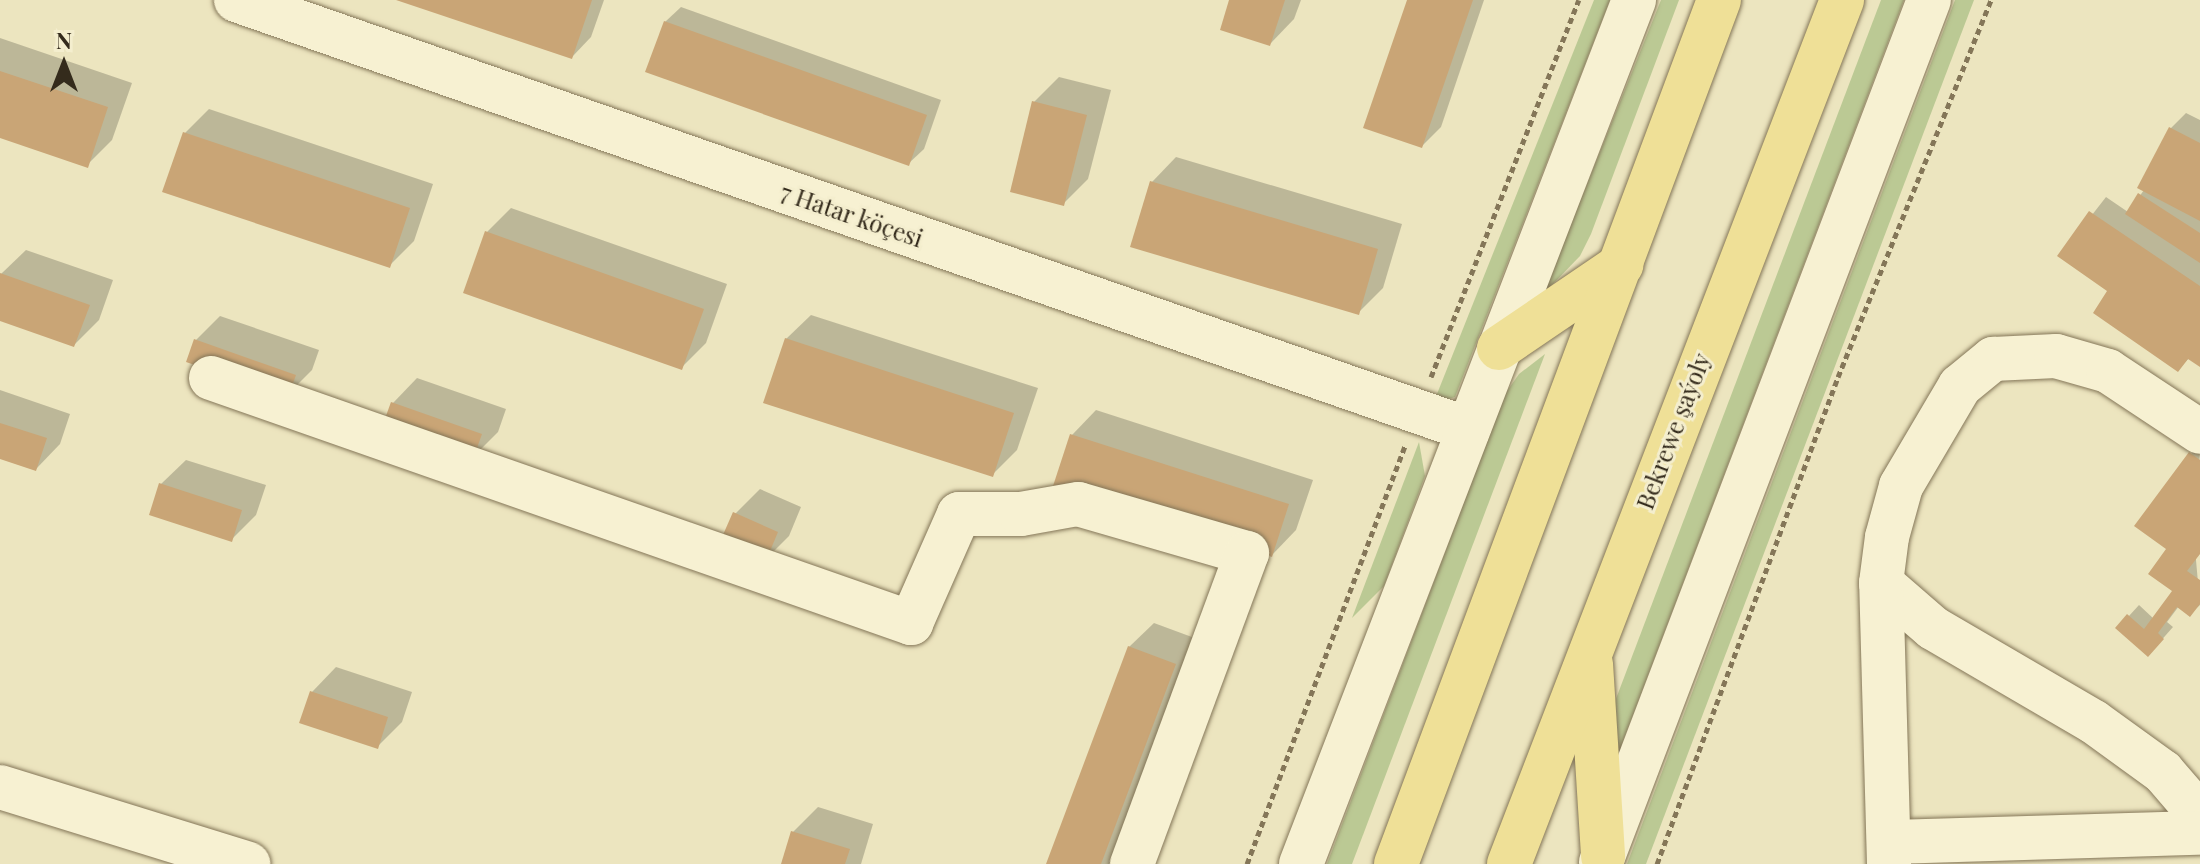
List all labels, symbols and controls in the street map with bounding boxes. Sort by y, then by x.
north arrow [24,24,104,104]
text: N [56,25,72,55]
street label: 7 Hatar köçesi [776,177,928,253]
street label: Bekrewe şaýoly [1630,349,1716,513]

